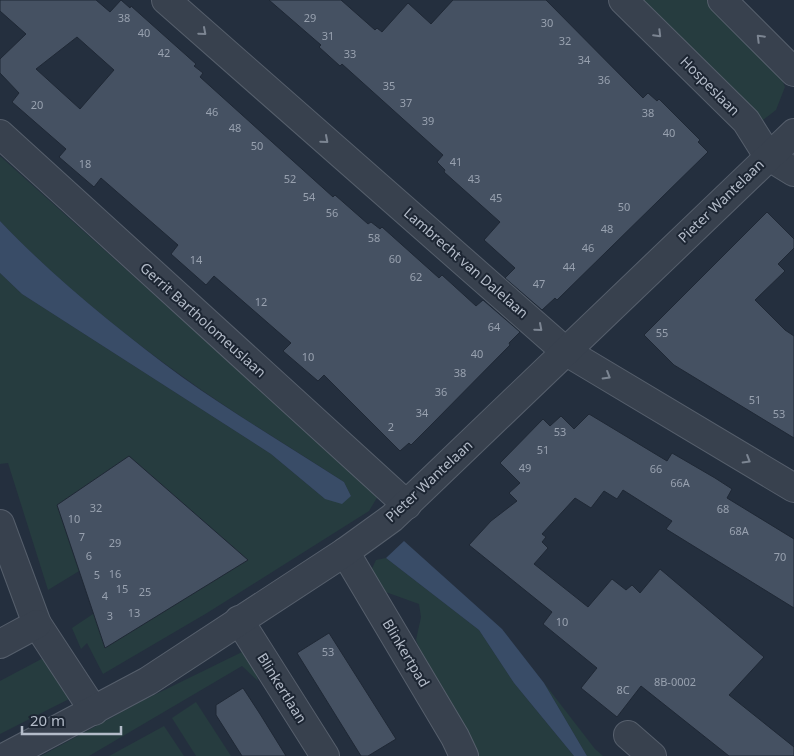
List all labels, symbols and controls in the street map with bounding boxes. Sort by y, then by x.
house number: 38 [118,10,130,25]
house number: 29 [304,10,316,25]
house number: 30 [541,15,553,30]
house number: 40 [138,25,150,40]
one-way arrow [197,26,206,35]
house number: 31 [322,28,334,43]
one-way arrow [652,29,661,38]
house number: 32 [559,33,571,48]
one-way arrow [756,35,765,44]
house number: 42 [158,45,170,60]
house number: 33 [344,46,356,61]
house number: 34 [578,52,591,67]
street label: Hospeslaan [677,52,744,119]
house number: 36 [598,72,610,87]
house number: 35 [383,78,395,93]
house number: 37 [400,95,412,110]
house number: 20 [31,97,43,112]
house number: 46 [206,104,218,119]
house number: 38 [642,105,654,120]
house number: 39 [422,113,434,128]
house number: 48 [229,120,241,135]
house number: 40 [663,125,675,140]
one-way arrow [319,134,328,142]
house number: 50 [251,138,263,153]
house number: 41 [450,154,462,169]
street label: Pieter Wantelaan [674,155,768,247]
house number: 18 [79,156,91,171]
house number: 52 [284,171,296,186]
house number: 43 [468,171,480,186]
house number: 54 [303,189,316,204]
house number: 45 [490,190,502,205]
house number: 50 [618,199,630,214]
street label: Lambrecht van Dalelaan [400,203,533,322]
house number: 56 [326,205,338,220]
house number: 48 [601,221,613,236]
house number: 58 [368,230,380,245]
house number: 46 [582,240,594,255]
house number: 60 [389,251,401,266]
house number: 14 [190,252,203,267]
street label: Gerrit Bartholomeuslaan [136,258,270,381]
house number: 44 [563,259,576,274]
house number: 62 [410,269,422,284]
house number: 47 [533,276,545,291]
house number: 12 [255,294,267,309]
house number: 64 [488,319,501,334]
one-way arrow [533,322,542,331]
house number: 55 [656,325,668,340]
house number: 40 [471,346,483,361]
house number: 10 [302,349,314,364]
house number: 38 [454,365,466,380]
one-way arrow [602,370,611,380]
house number: 36 [435,384,447,399]
house number: 51 [749,392,761,407]
house number: 34 [416,405,429,420]
house number: 53 [773,406,785,421]
house number: 2 [388,419,394,434]
house number: 53 [554,424,566,439]
street label: Pieter Wantelaan [381,435,476,526]
house number: 51 [537,442,549,457]
one-way arrow [741,453,750,463]
house number: 49 [519,460,531,475]
house number: 66 [650,461,662,476]
house number: 66A [670,475,691,490]
house number: 32 [90,500,102,515]
house number: 68 [717,501,729,516]
house number: 10 [68,511,80,526]
house number: 68A [729,523,750,538]
house number: 7 [79,529,85,544]
house number: 29 [109,535,121,550]
house number: 6 [86,548,92,563]
house number: 70 [774,549,786,564]
house number: 16 [109,566,121,581]
house number: 5 [94,567,100,582]
house number: 15 [116,581,128,596]
house number: 25 [139,584,151,599]
house number: 4 [102,588,109,603]
house number: 13 [128,605,140,620]
house number: 3 [107,608,113,623]
house number: 10 [556,614,568,629]
street label: Blinkertpad [379,615,434,690]
house number: 53 [322,644,334,659]
street label: Blinkertlaan [253,649,311,726]
house number: 8B-0002 [654,674,696,689]
house number: 8C [616,682,630,697]
scale bar [22,704,121,736]
text: 20 m [30,710,65,730]

